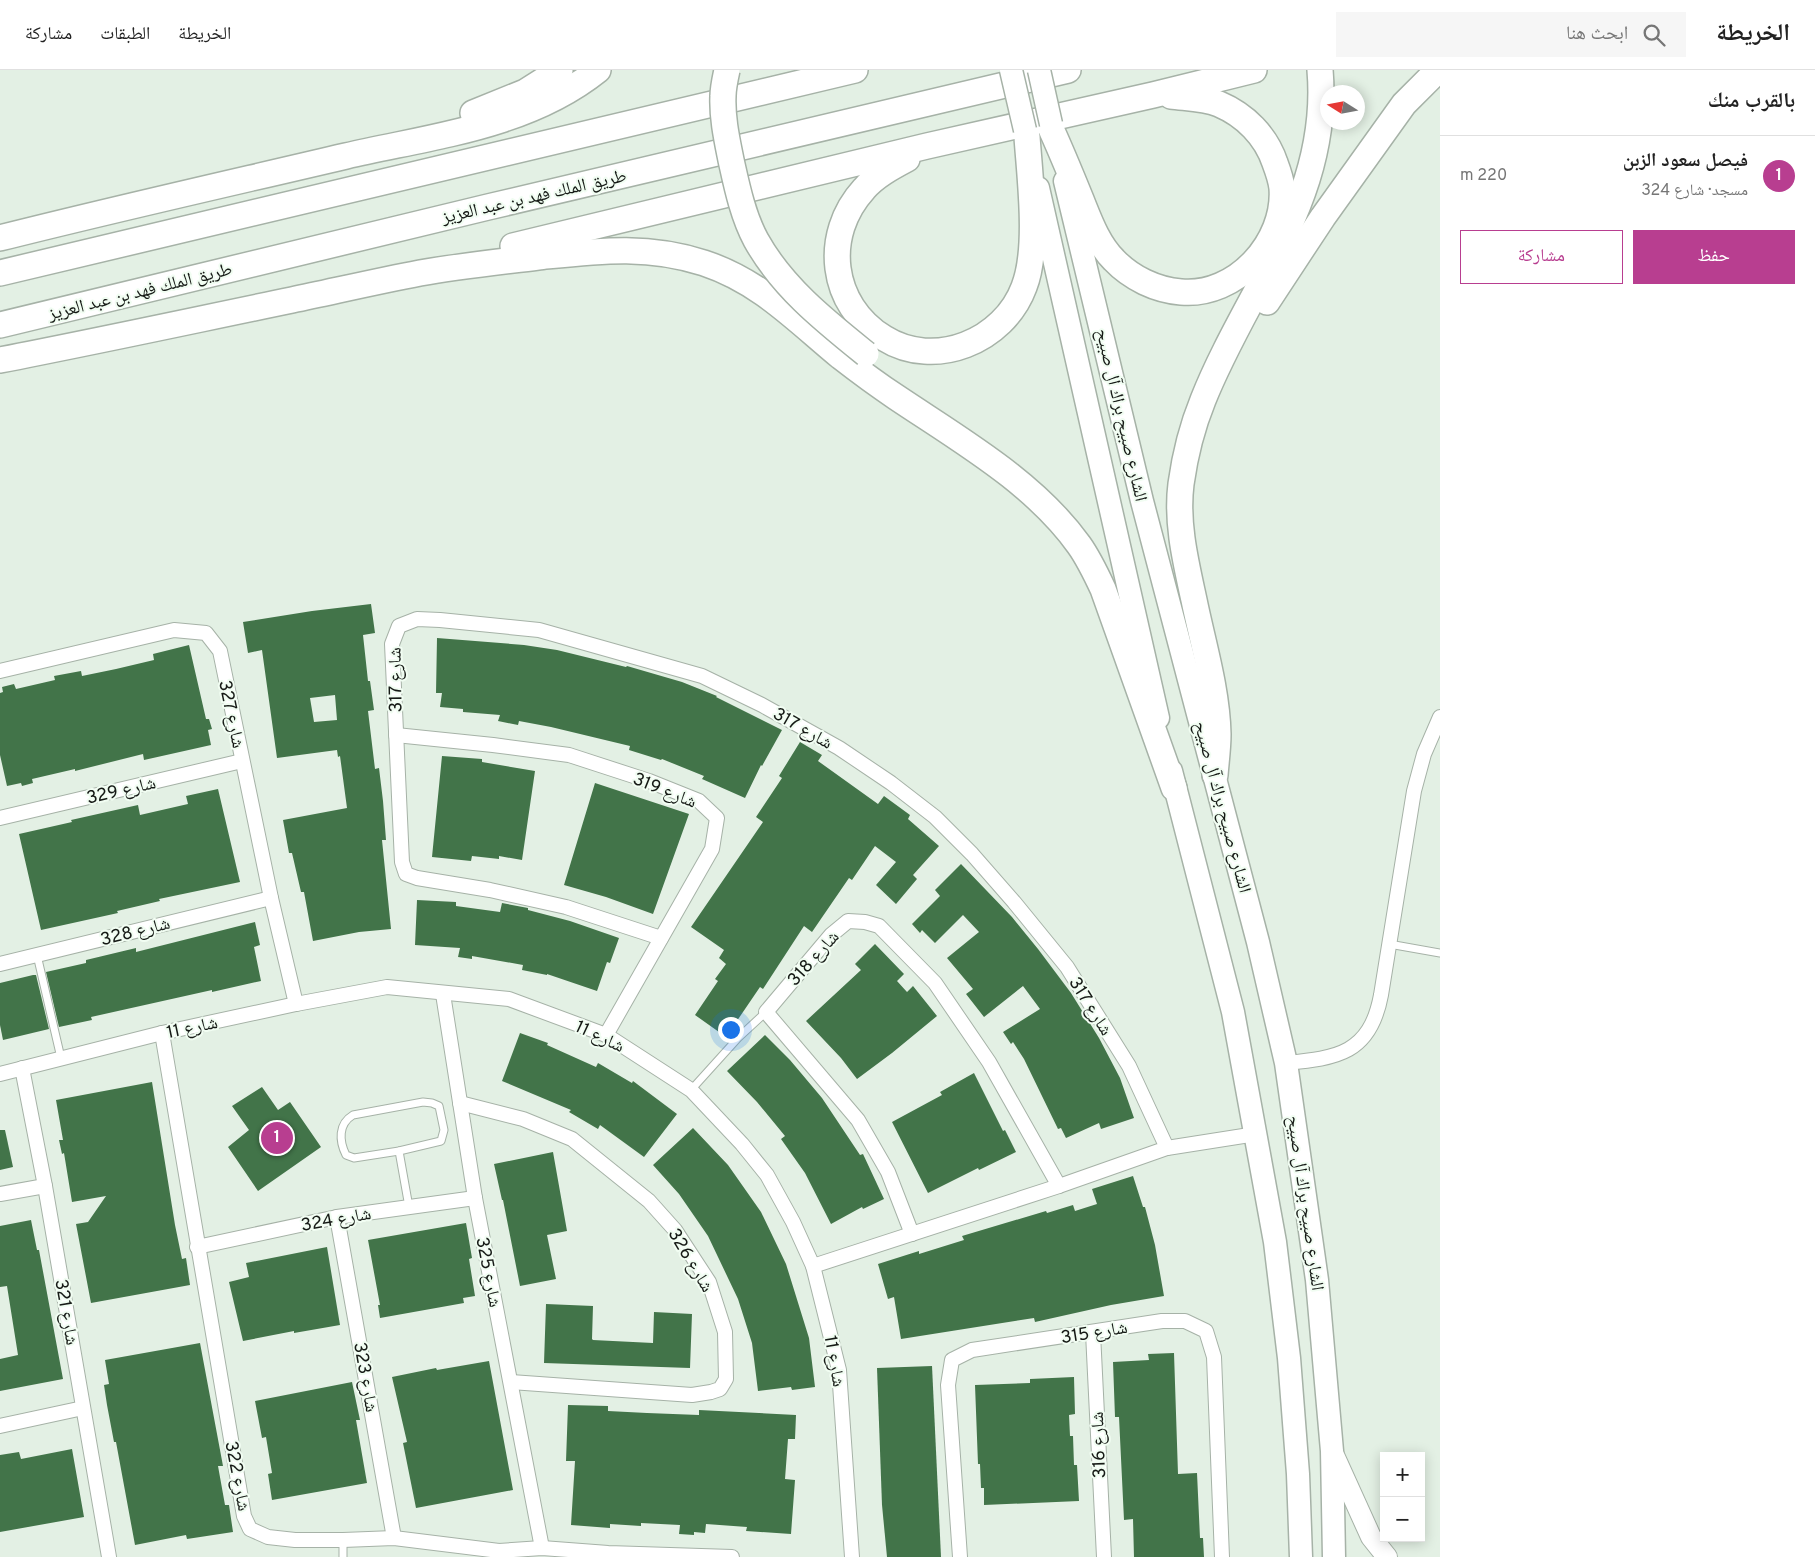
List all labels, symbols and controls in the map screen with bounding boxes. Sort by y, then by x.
search box [1336,12,1686,57]
text: الخريطة [1716,19,1790,49]
icon: search [1640,21,1668,49]
text: ابحث هنا [1566,22,1628,46]
text: مشاركة [25,23,72,46]
text: الطبقات [100,23,150,46]
text: الخريطة [178,23,231,46]
north arrow [1320,85,1365,130]
text: بالقرب منك [1708,88,1795,115]
text: فيصل سعود الزبن [1623,149,1748,173]
street label: طريق الملك فهد بن عبد العزيز [439,165,629,230]
text: 220 m [1460,166,1507,186]
text: 1 [1776,166,1782,186]
text: مسجد · شارع 324 [1641,181,1748,201]
button: مشاركة [1460,230,1623,284]
button: حفظ [1633,230,1795,284]
street label: طريق الملك فهد بن عبد العزيز [45,258,235,327]
street label: الشارع صبيح براك آل صبيح [1089,327,1152,504]
street label: شارع 317 [384,647,409,713]
street label: شارع 327 [212,678,249,751]
street label: شارع 317 [768,703,836,756]
street label: الشارع صبيح براك آل صبيح [1188,719,1256,896]
street label: شارع 319 [629,768,700,815]
street label: شارع 329 [84,772,158,811]
street label: شارع 328 [98,913,173,952]
street label: شارع 318 [783,926,845,992]
street label: شارع 317 [1063,973,1117,1041]
street label: شارع 11 [165,1012,220,1045]
street label: شارع 11 [571,1016,628,1059]
your location [718,1017,744,1043]
street label: الشارع صبيح براك آل صبيح [1281,1114,1328,1292]
pin: 1 [261,1119,293,1157]
street label: شارع 324 [299,1203,373,1238]
street label: شارع 326 [662,1225,718,1297]
street label: شارع 325 [469,1235,506,1309]
street label: شارع 321 [48,1277,83,1347]
street label: شارع 315 [1059,1317,1129,1350]
street label: شارع 11 [818,1334,849,1389]
street label: شارع 323 [347,1340,382,1414]
street label: شارع 316 [1087,1411,1112,1479]
street label: شارع 322 [218,1439,255,1513]
map controls [1380,1452,1425,1542]
button: + [1380,1452,1425,1497]
button: − [1380,1497,1425,1542]

